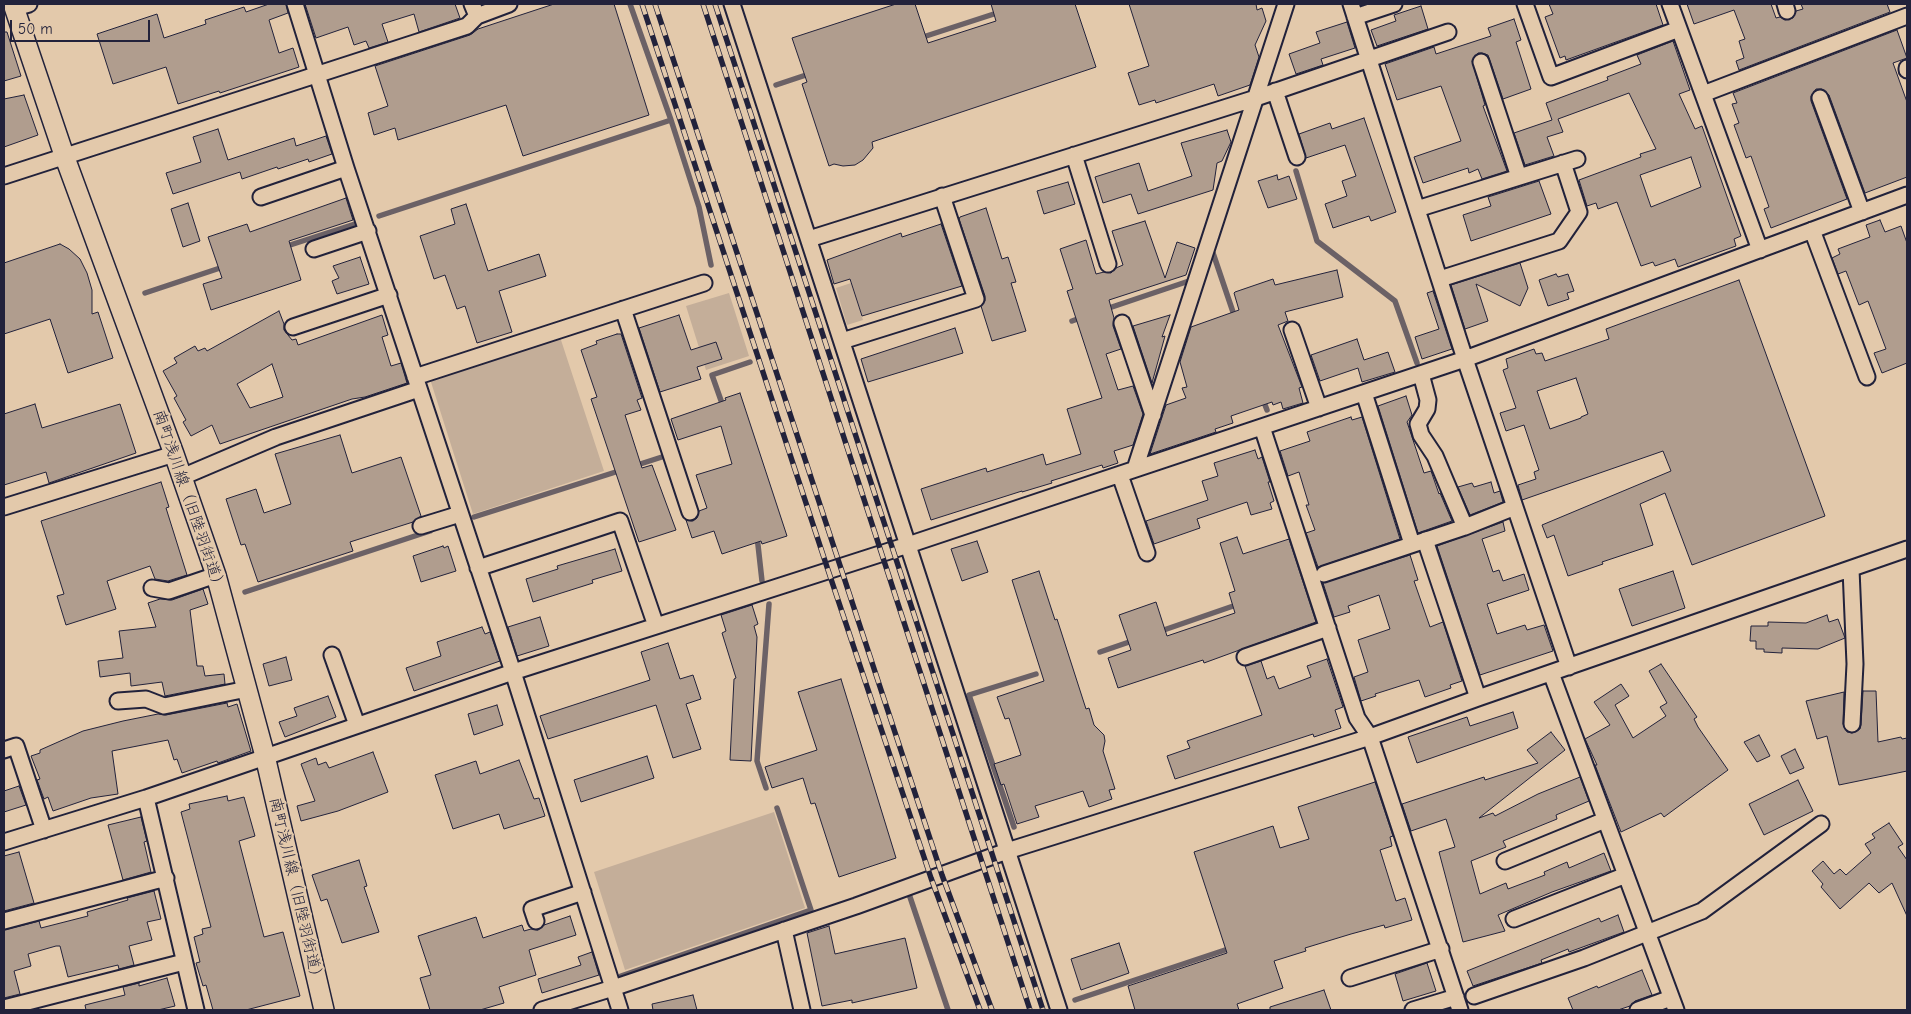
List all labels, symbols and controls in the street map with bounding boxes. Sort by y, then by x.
scale bar [12,10,152,42]
text: 50 m [18,20,53,38]
street label: 南町浅川線（旧陸羽街道） [149,407,229,595]
street label: 南町浅川線（旧陸羽街道） [265,795,327,987]

